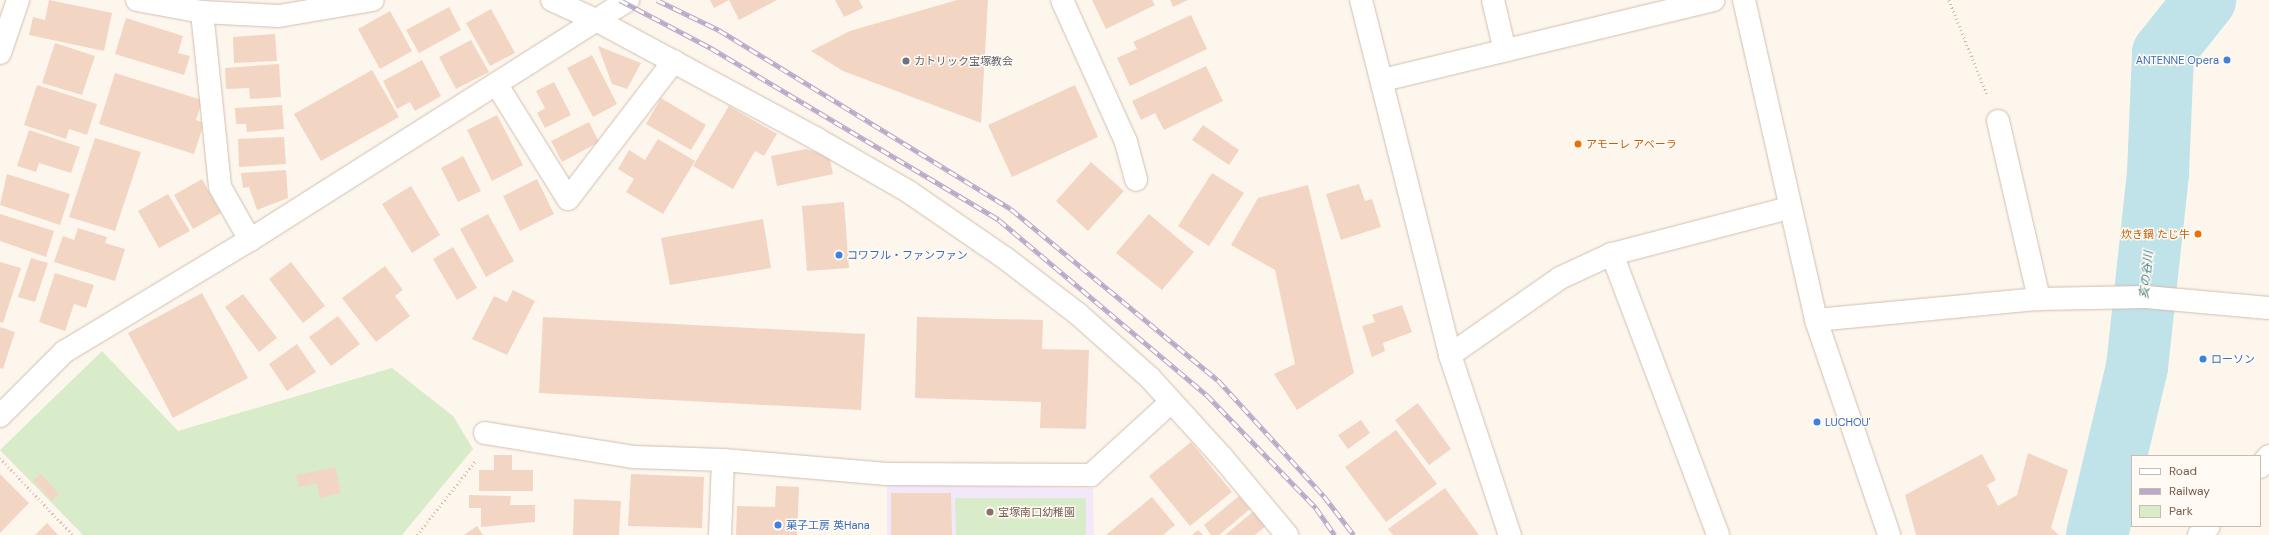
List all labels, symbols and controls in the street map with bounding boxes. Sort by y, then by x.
place label: ANTENNE Opera [2136,53,2219,67]
place label: カトリック宝塚教会 [914,54,1013,68]
marker: ANTENNE Opera [2222,55,2232,65]
marker: カトリック宝塚教会 [901,56,911,66]
place label: アモーレ アベーラ [1586,137,1677,151]
marker: アモーレ アベーラ [1573,139,1583,149]
place label: 炊き鍋 たじ牛 [2121,227,2190,241]
marker: 炊き鍋 たじ牛 [2193,229,2203,239]
place label: コワフル・ファンファン [847,248,968,262]
marker: コワフル・ファンファン [834,250,844,260]
water label: 亥の谷川 [2137,250,2157,300]
place label: ローソン [2211,352,2255,366]
marker: ローソン [2198,354,2208,364]
place label: LUCHOU' [1825,415,1871,429]
marker: LUCHOU' [1812,417,1822,427]
legend [2131,455,2261,527]
text: Road [2169,463,2197,479]
text: Railway [2169,483,2210,499]
text: Park [2169,503,2193,519]
place label: 宝塚南口幼稚園 [998,505,1075,519]
marker: 宝塚南口幼稚園 [985,507,995,517]
place label: 菓子工房 英Hana [786,518,870,532]
marker: 菓子工房 英Hana [773,520,783,530]

